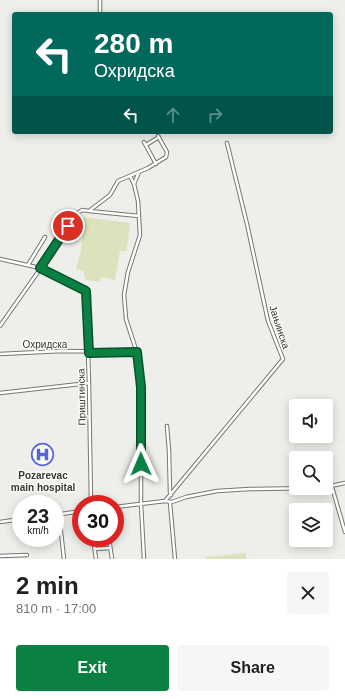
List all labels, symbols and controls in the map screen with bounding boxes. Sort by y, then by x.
icon: left [28,28,80,80]
text: 280 m [94,28,173,59]
text: Охридска [94,61,175,81]
icon: left [120,104,142,126]
icon: ahead [162,104,184,126]
icon: right [204,104,226,126]
pin [51,209,85,243]
icon: arrive [57,215,79,237]
street label: Јањинска [267,304,292,351]
street label: Охридска [23,339,68,350]
street label: Приштинска [75,368,87,426]
map controls [289,399,333,547]
button: sound [289,399,333,443]
hospital icon: Pozarevac main hospital [30,442,56,468]
position arrow [120,443,162,485]
button: search [289,451,333,495]
place label: Pozarevac main hospital [11,470,75,493]
speed limit sign: 30 [72,495,124,547]
button: layers [289,503,333,547]
text: 23 [27,505,49,527]
text: km/h [27,525,49,536]
text: 2 min [16,572,79,599]
button: close [287,572,329,614]
text: 810 m · 17:00 [16,601,96,616]
button: Exit [16,645,169,691]
button: Share [177,645,329,691]

